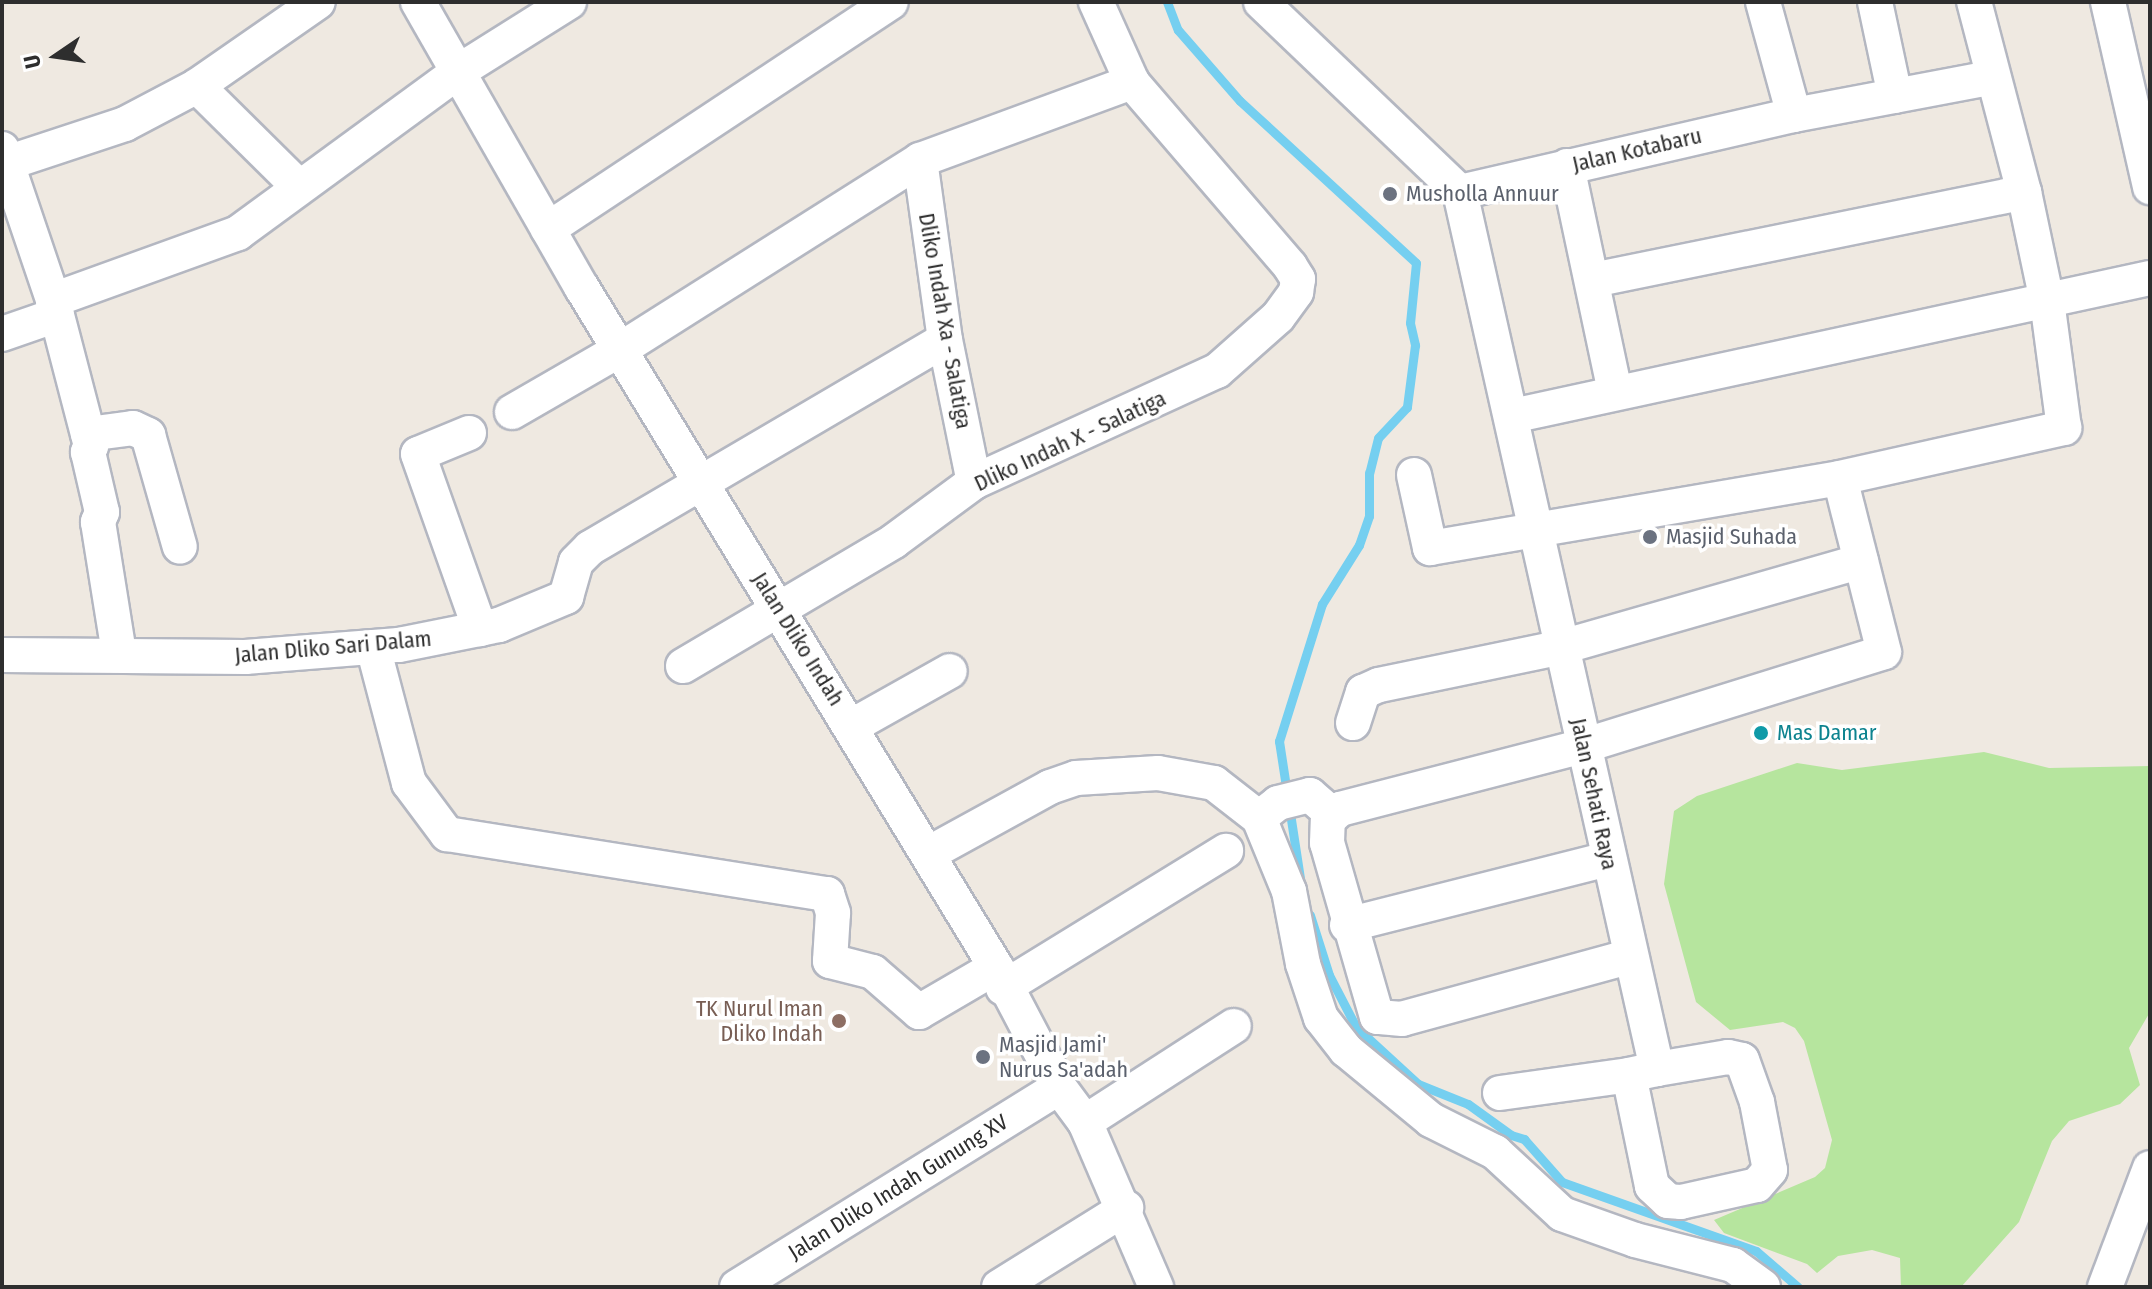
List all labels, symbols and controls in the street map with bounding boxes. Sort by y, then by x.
north arrow [16,16,96,96]
text: U [18,52,47,71]
street label: Jalan Kotabaru [1570,122,1704,178]
place label: Musholla Annuur [1406,181,1559,207]
marker: Musholla Annuur [1381,185,1399,203]
street label: Dliko Indah Xa - Salatiga [913,211,977,431]
street label: Dliko Indah X - Salatiga [970,385,1170,497]
place label: Masjid Suhada [1666,524,1797,550]
marker: Masjid Suhada [1641,528,1659,546]
street label: Jalan Dliko Indah [746,567,850,711]
street label: Jalan Dliko Sari Dalam [234,625,432,669]
street label: Jalan Sehati Raya [1565,716,1623,872]
place label: Mas Damar [1777,720,1877,746]
marker: Mas Damar [1752,724,1770,742]
place label: TK Nurul Iman Dliko Indah [696,995,823,1046]
marker: TK Nurul Iman Dliko Indah [830,1012,848,1030]
place label: Masjid Jami' Nurus Sa'adah [999,1031,1128,1082]
marker: Masjid Jami' Nurus Sa'adah [974,1048,992,1066]
street label: Jalan Dliko Indah Gunung XV [783,1109,1013,1265]

